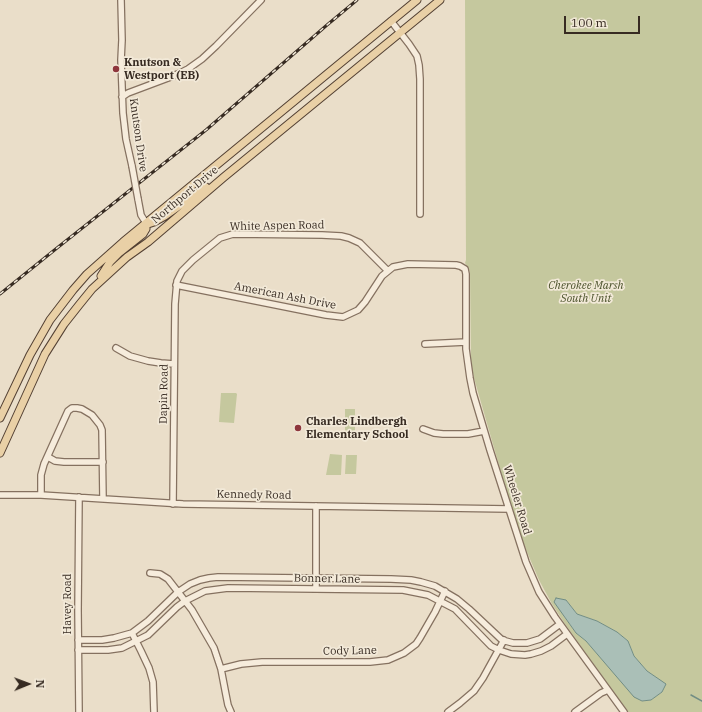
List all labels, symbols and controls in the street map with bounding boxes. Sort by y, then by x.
scale bar [566,8,642,34]
text: 100 m [571,15,607,30]
place label: Knutson & Westport (EB) [124,56,199,82]
marker: Knutson & Westport (EB) [111,64,121,74]
street label: Knutson Drive [126,97,150,173]
street label: Northport Drive [149,163,221,227]
street label: White Aspen Road [229,219,325,233]
park label: Cherokee Marsh South Unit [548,279,624,305]
street label: American Ash Drive [233,280,337,312]
street label: Dapin Road [157,364,171,424]
place label: Charles Lindbergh Elementary School [306,415,409,441]
marker: Charles Lindbergh Elementary School [293,423,303,433]
street label: Wheeler Road [500,464,534,536]
street label: Kennedy Road [216,488,292,502]
street label: Bonner Lane [294,572,360,586]
street label: Havey Road [61,574,75,634]
street label: Cody Lane [323,644,377,658]
north arrow [8,664,48,704]
text: N [33,679,47,688]

